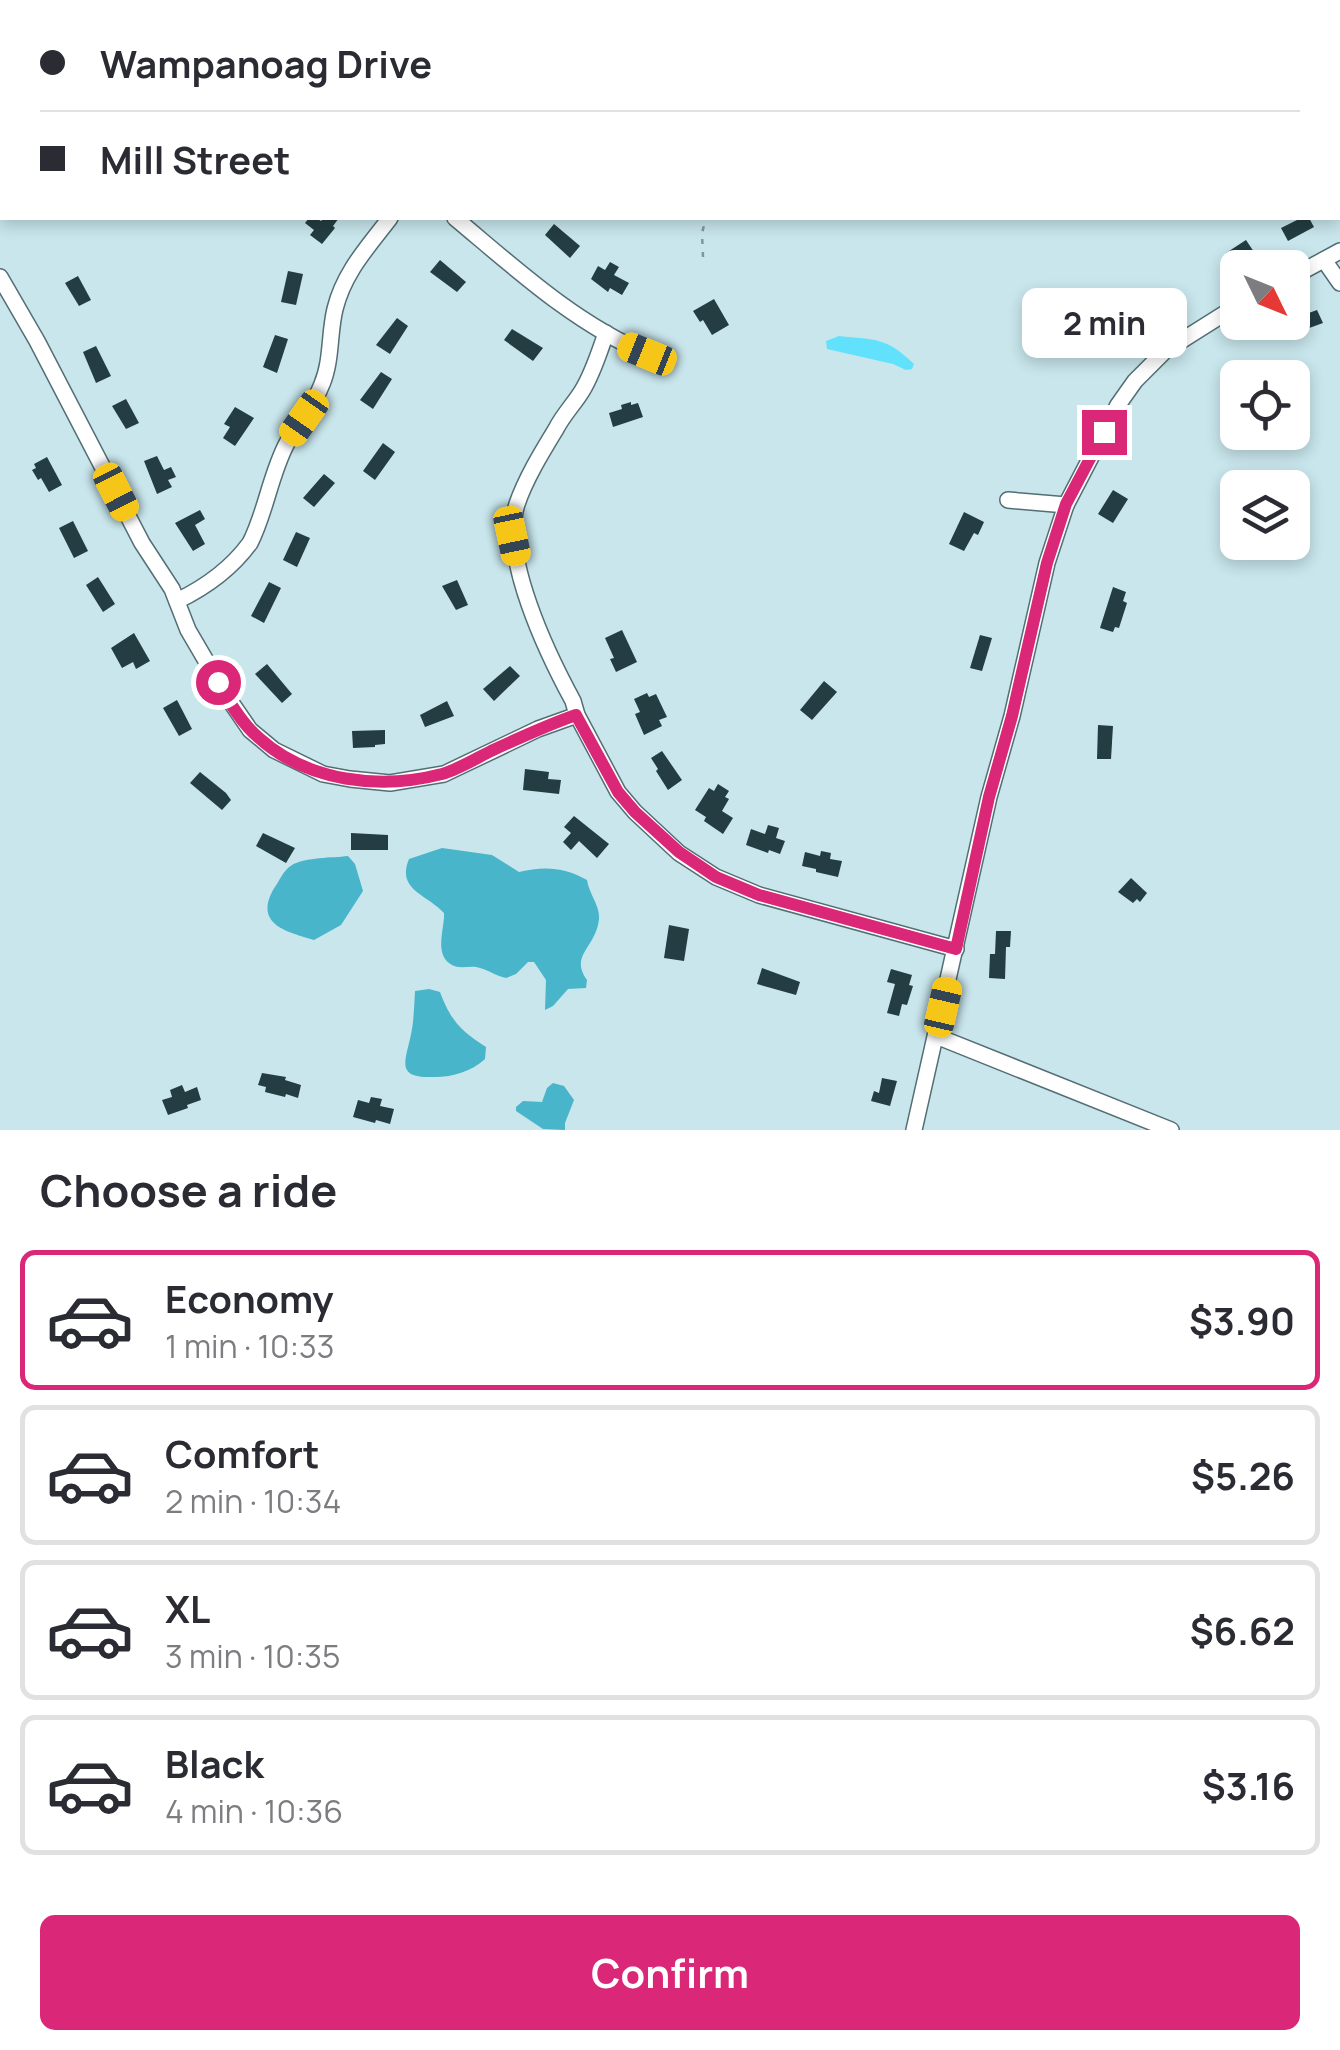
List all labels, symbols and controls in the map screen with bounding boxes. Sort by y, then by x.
text: Wampanoag Drive [100,37,432,89]
text: Mill Street [100,133,291,185]
north arrow [1220,250,1310,340]
map controls [1220,250,1310,560]
callout: 2 min [1022,287,1186,357]
text: 2 min [1063,301,1146,345]
car [614,329,680,379]
button: locate [1220,360,1310,450]
car [275,385,333,451]
route end [1082,410,1127,455]
car [89,458,143,526]
button: layers [1220,470,1310,560]
car [491,504,533,568]
route start [196,660,241,705]
car [922,974,964,1040]
text: Choose a ride [40,1159,337,1221]
text: Economy [165,1272,334,1324]
icon: car [45,1275,135,1365]
text: $3.90 [1189,1294,1295,1346]
text: 1 min · 10:33 [165,1324,335,1368]
text: Comfort [165,1427,319,1479]
icon: car [45,1430,135,1520]
text: $5.26 [1191,1449,1295,1501]
text: 2 min · 10:34 [165,1479,341,1523]
text: XL [165,1582,210,1634]
icon: car [45,1585,135,1675]
text: $6.62 [1190,1604,1295,1656]
text: 3 min · 10:35 [165,1634,341,1678]
text: Black [165,1737,264,1789]
icon: car [45,1740,135,1830]
text: $3.16 [1202,1759,1295,1811]
text: 4 min · 10:36 [165,1789,343,1833]
button: Confirm [40,1915,1300,2030]

